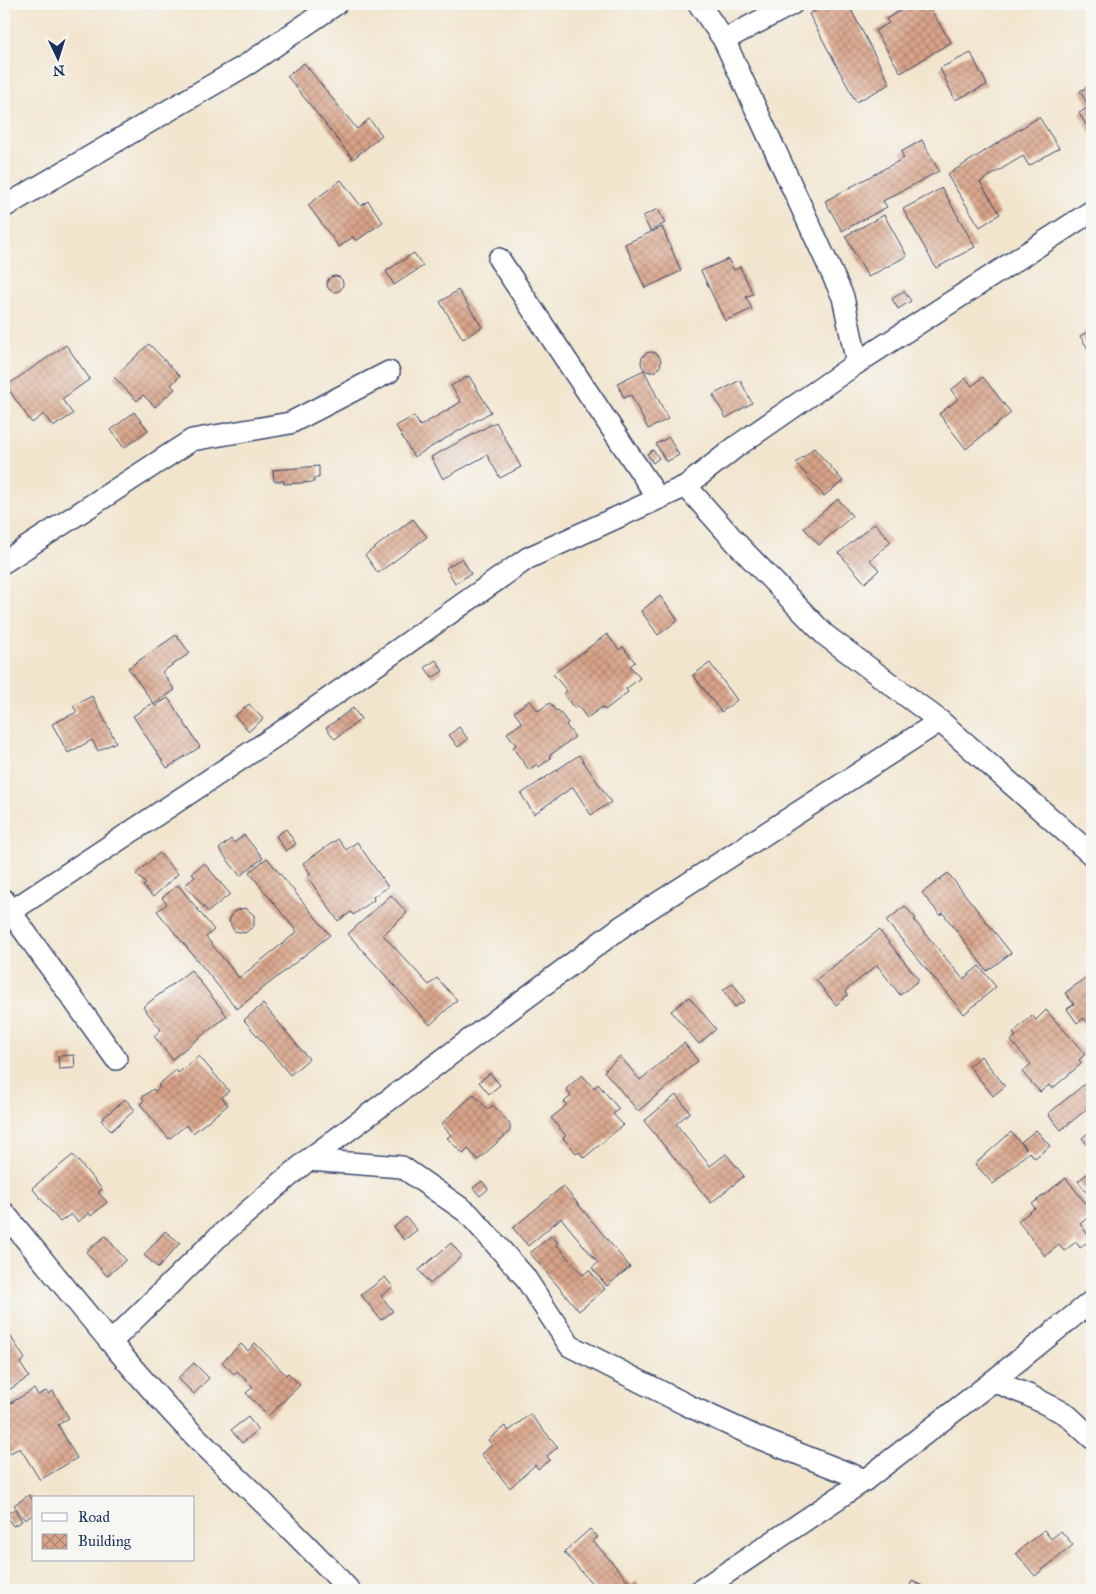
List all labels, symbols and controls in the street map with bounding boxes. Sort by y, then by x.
north arrow [32,32,82,82]
text: N [52,62,65,79]
legend [32,1496,195,1562]
text: Road [78,1508,110,1526]
text: Building [78,1532,132,1550]

